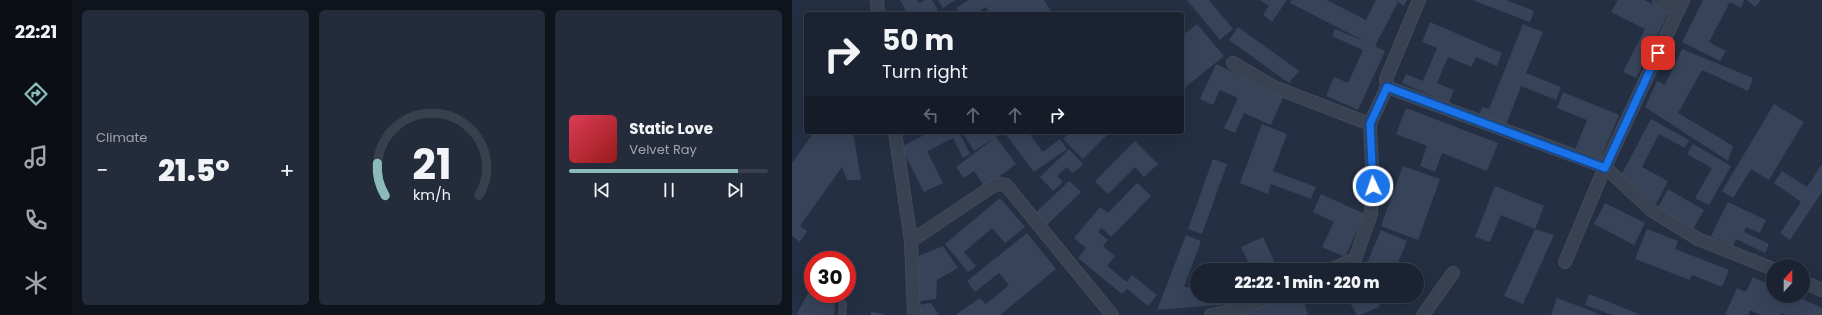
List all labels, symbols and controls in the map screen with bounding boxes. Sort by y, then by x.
text: 22:21 [15,19,57,44]
text: 50 m [882,21,954,60]
icon: right [816,28,868,80]
pin [1641,36,1675,70]
icon: arrive [1647,42,1669,64]
text: Turn right [882,59,968,84]
icon: directions [22,80,50,108]
icon: left [920,104,942,126]
icon: ahead [962,104,984,126]
icon: ahead [1004,104,1026,126]
icon: right [1046,104,1068,126]
text: Static Love [629,118,713,139]
text: Climate [96,128,147,147]
text: 21 [412,134,452,193]
text: Velvet Ray [629,140,697,159]
icon: music [22,143,50,171]
text: 21.5° [158,149,230,192]
text: − [96,155,108,186]
text: + [280,155,295,186]
position arrow [1352,165,1394,207]
icon: previous [591,179,613,201]
icon: pause [658,179,680,201]
icon: next [724,179,746,201]
text: km/h [413,184,451,204]
icon: phone [22,206,50,234]
speed limit sign: 30 [804,251,856,303]
north arrow [1766,259,1810,303]
map controls [1766,259,1810,303]
icon: climate [22,269,50,297]
text: 22:22 · 1 min · 220 m [1234,272,1380,293]

